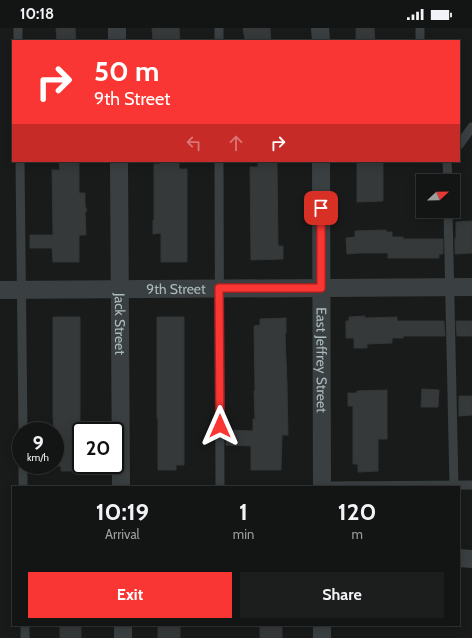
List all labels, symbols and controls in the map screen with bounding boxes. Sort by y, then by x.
text: 10:18 [20,5,54,23]
text: 50 m [94,54,159,88]
icon: right [28,56,80,108]
text: 9th Street [94,88,170,110]
icon: left [183,132,205,154]
icon: ahead [225,132,247,154]
icon: right [267,132,289,154]
north arrow [416,174,460,218]
map controls [416,174,460,218]
pin [304,191,338,225]
icon: arrive [310,197,332,219]
street label: 9th Street [146,280,206,298]
street label: Jack Street [111,292,129,355]
street label: East Jeffrey Street [312,307,331,413]
position arrow [199,405,241,447]
speed limit sign: 20 [72,422,124,474]
text: 9 [32,431,44,455]
text: km/h [27,451,49,464]
text: 10:19 [96,497,149,526]
text: 1 [239,497,248,526]
text: 120 [338,497,376,526]
text: Arrival [105,526,140,542]
text: min [233,526,254,542]
text: m [351,526,363,542]
button: Exit [28,572,232,618]
button: Share [240,572,444,618]

